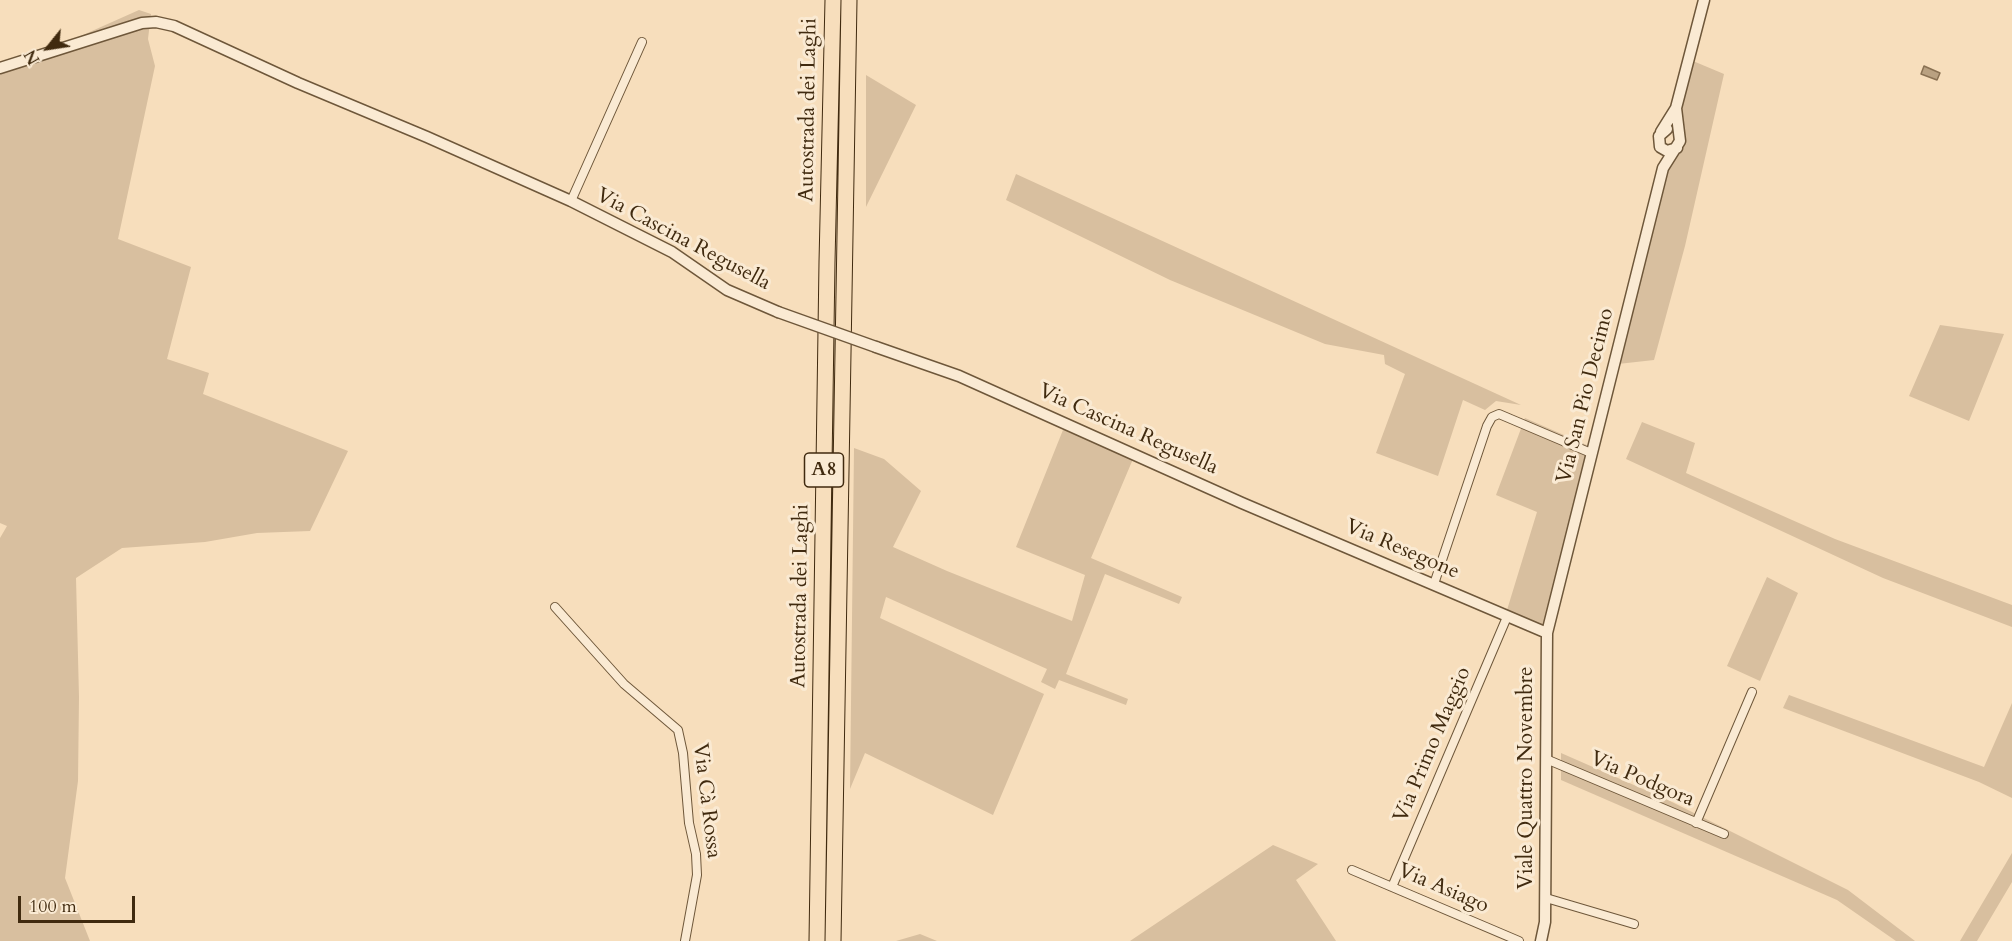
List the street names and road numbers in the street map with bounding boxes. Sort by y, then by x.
street label: Autostrada dei Laghi [795,18,823,202]
street label: Via Cascina Regusella [591,183,775,297]
street label: Via San Pio Decimo [1552,306,1620,486]
street label: Via Cascina Regusella [1034,379,1222,481]
road number: A8 [804,453,844,487]
street label: Autostrada dei Laghi [787,504,815,688]
street label: Via Resegone [1341,515,1463,585]
street label: Via Primo Maggio [1389,663,1477,827]
street label: Viale Quattro Novembre [1514,666,1540,890]
street label: Via Cà Rossa [686,742,726,860]
street label: Via Podgora [1586,747,1698,813]
street label: Via Asiago [1394,859,1492,919]

